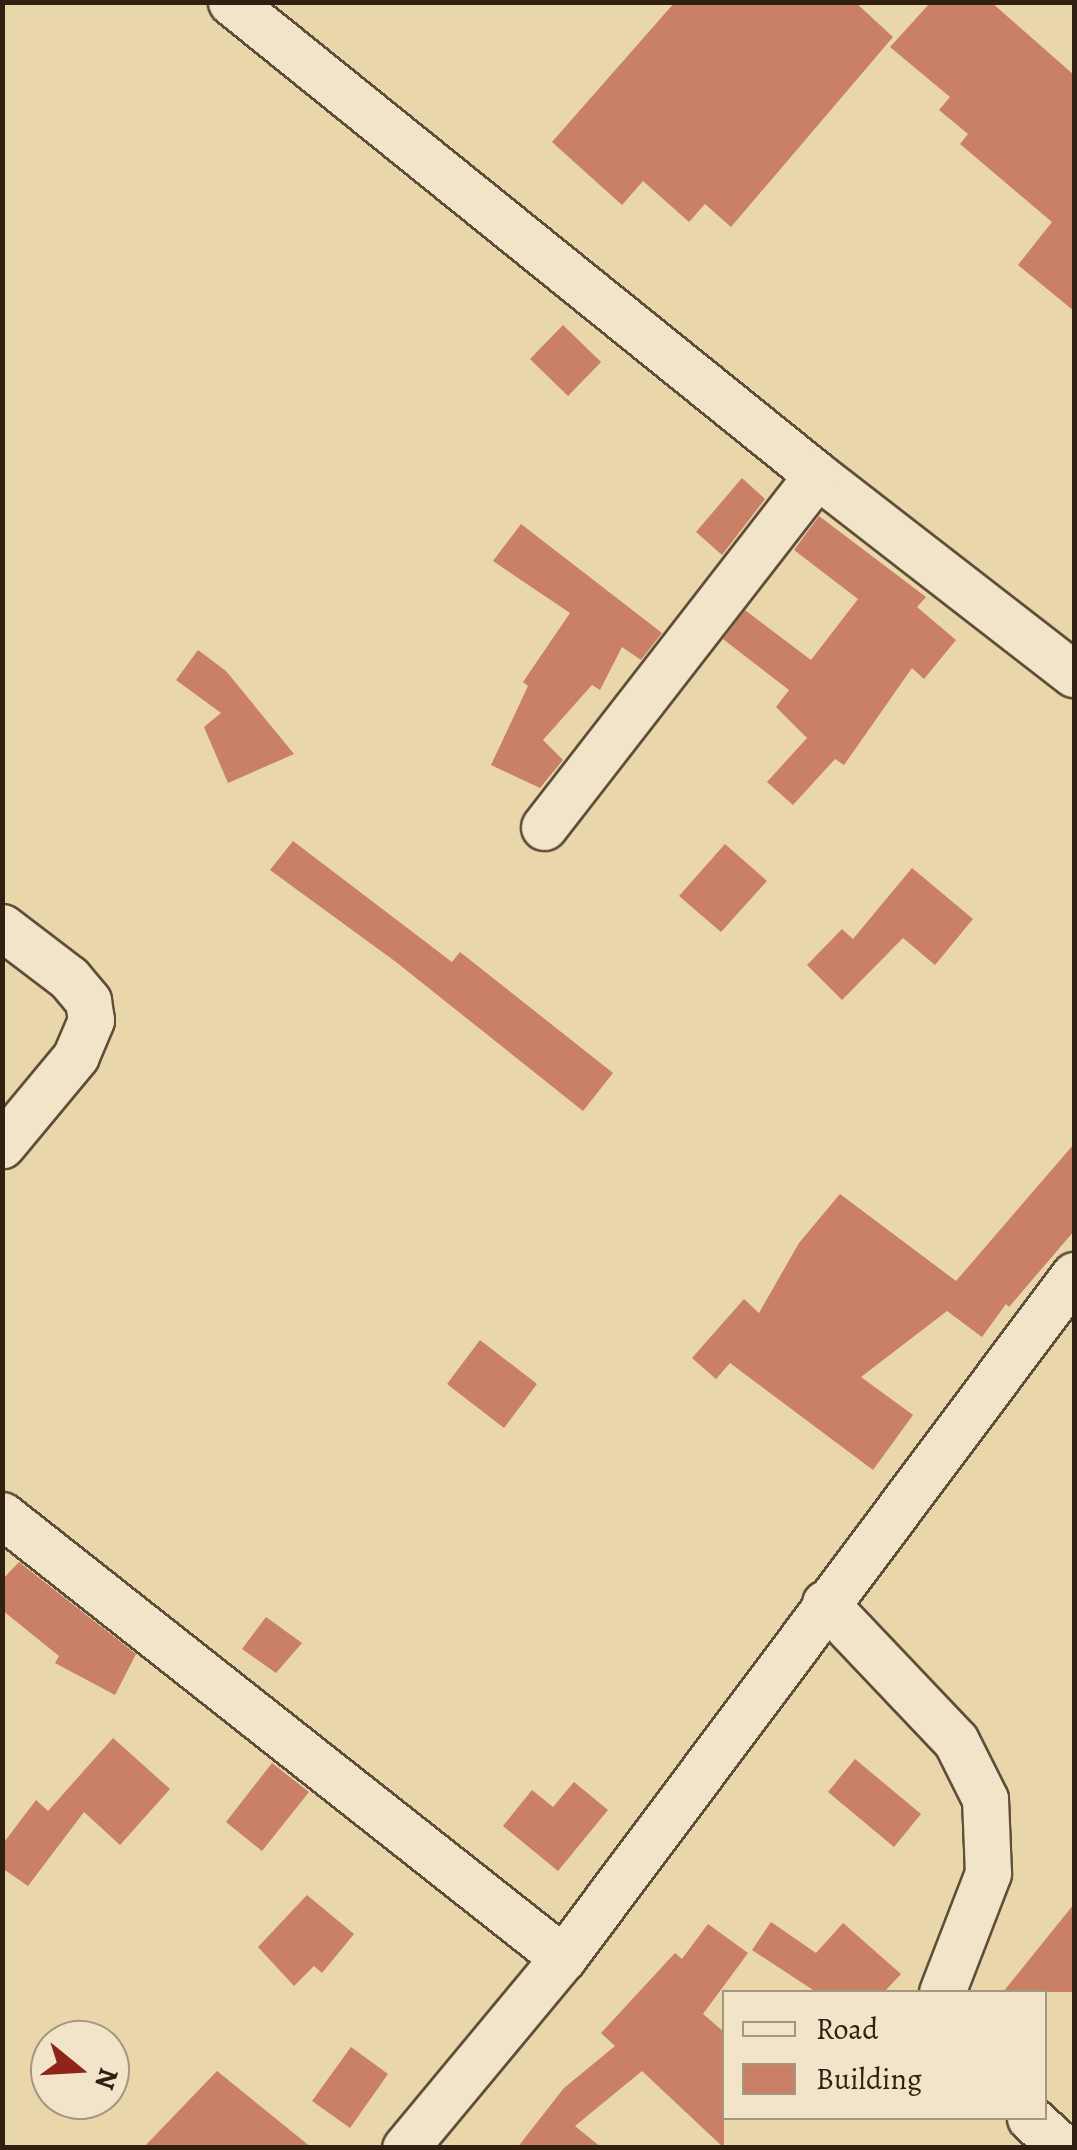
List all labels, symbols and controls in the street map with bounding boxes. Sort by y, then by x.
legend [722,1990,1047,2120]
text: Road [816,2009,878,2049]
north arrow [30,2020,130,2120]
text: Building [816,2059,922,2099]
text: N [85,2063,128,2094]

